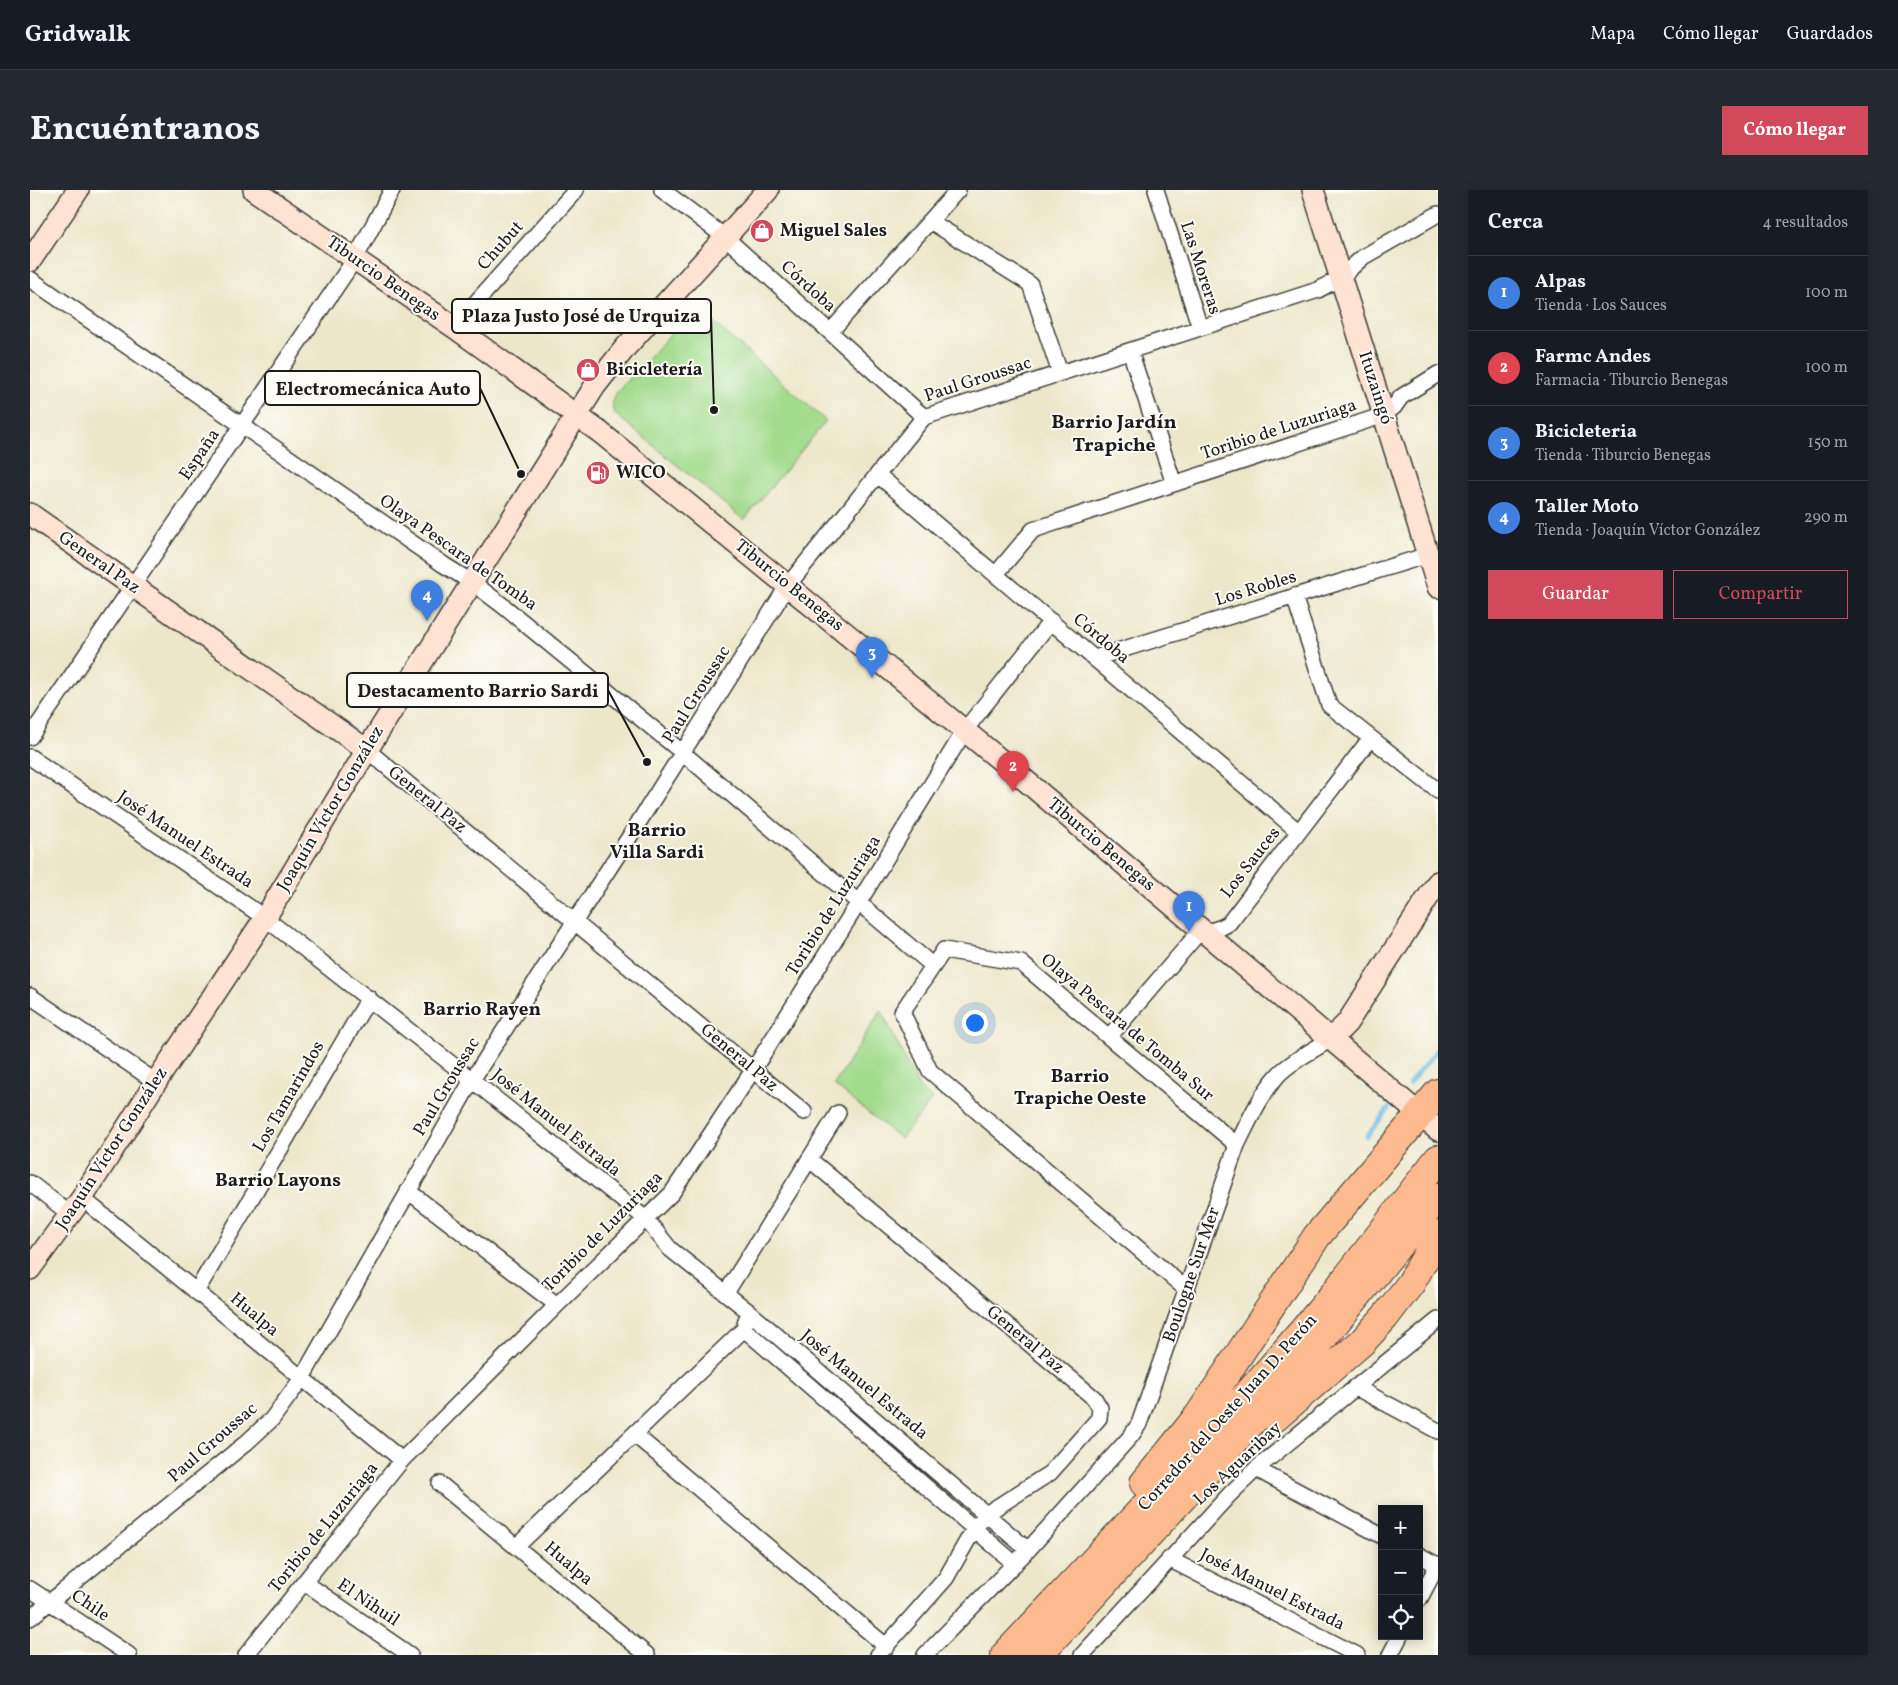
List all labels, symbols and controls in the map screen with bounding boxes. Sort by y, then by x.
text: Gridwalk [25,18,131,52]
text: Mapa [1590,22,1635,47]
text: Cómo llegar [1663,22,1759,47]
text: Guardados [1787,22,1873,47]
text: Encuéntranos [30,106,260,154]
button: Cómo llegar [1722,106,1868,155]
text: Cerca [1488,208,1543,237]
text: 4 resultados [1762,212,1848,234]
street label: Chubut [472,216,530,276]
shop icon: Miguel Sales [749,218,775,244]
street label: Las Moreras [1173,218,1227,318]
place label: Miguel Sales [780,219,887,244]
street label: Tiburcio Benegas [321,230,445,328]
street label: Córdoba [775,255,841,319]
text: Alpas [1535,269,1586,295]
text: 1 [1501,282,1507,304]
text: 100 m [1805,282,1848,304]
text: Tienda · Los Sauces [1535,295,1667,317]
callout: Plaza Justo José de Urquiza [452,299,711,333]
text: Plaza Justo José de Urquiza [462,304,700,330]
text: Farmc Andes [1535,344,1651,370]
street label: Ituzaingó [1351,348,1399,428]
street label: Paul Groussac [921,351,1035,409]
shop icon: Bicicletería [575,357,601,383]
text: 2 [1500,357,1508,379]
text: 100 m [1805,357,1848,379]
place label: Bicicletería [606,358,703,383]
text: Farmacia · Tiburcio Benegas [1535,370,1728,392]
callout: Electromecánica Auto [265,371,480,405]
text: Electromecánica Auto [275,377,471,403]
street label: Toribio de Luzuriaga [1198,393,1360,467]
district label: Barrio Jardín Trapiche [1051,409,1177,460]
text: Bicicleteria [1535,419,1637,445]
street label: España [174,424,226,486]
text: 3 [1500,432,1508,454]
text: 150 m [1807,432,1848,454]
text: Tienda · Tiburcio Benegas [1535,445,1711,467]
fuel station icon: WICO [585,460,611,486]
place label: WICO [616,461,666,486]
street label: Olaya Pescara de Tomba [374,489,542,617]
text: Taller Moto [1535,494,1639,520]
text: 4 [1499,507,1509,529]
text: 290 m [1804,507,1848,529]
text: Tienda · Joaquín Víctor González [1535,520,1761,542]
street label: General Paz [53,526,145,600]
street label: Tiburcio Benegas [729,534,849,638]
street label: Los Robles [1212,565,1300,613]
button: Guardar [1488,570,1663,619]
button: Compartir [1673,570,1848,619]
pin: 4 [411,580,443,621]
street label: Córdoba [1067,608,1135,670]
pin: 3 [856,637,888,678]
street label: Paul Groussac [657,641,737,749]
callout: Destacamento Barrio Sardi [347,673,608,707]
text: Destacamento Barrio Sardi [357,679,599,705]
street label: Joaquín Víctor González [271,721,391,897]
pin: 2 [997,751,1029,792]
street label: General Paz [382,760,472,840]
street label: José Manuel Estrada [112,785,258,895]
street label: Tiburcio Benegas [1042,792,1160,898]
district label: Barrio Villa Sardi [610,818,705,866]
street label: Los Sauces [1215,822,1287,904]
street label: Toribio de Luzuriaga [780,831,888,981]
pin: 1 [1173,891,1205,932]
street label: Olaya Pescara de Tomba Sur [1035,948,1219,1108]
district label: Barrio Rayen [423,997,541,1023]
your location [962,1010,988,1036]
street label: General Paz [695,1018,783,1098]
street label: Paul Groussac [408,1033,486,1141]
street label: Los Tamarindos [247,1037,331,1157]
street label: Joaquín Víctor González [50,1063,174,1235]
street label: José Manuel Estrada [486,1063,626,1183]
district label: Barrio Trapiche Oeste [1014,1064,1146,1112]
street label: Toribio de Luzuriaga [537,1166,669,1298]
district label: Barrio Layons [215,1168,341,1194]
street label: Boulogne Sur Mer [1157,1204,1227,1346]
street label: Hualpa [224,1287,284,1343]
street label: General Paz [981,1300,1069,1380]
street label: Corredor del Oeste Juan D. Perón [1133,1309,1324,1517]
street label: José Manuel Estrada [795,1324,933,1446]
street label: Paul Groussac [163,1397,263,1489]
street label: Los Aguaribay [1188,1416,1288,1512]
street label: Toribio de Luzuriaga [263,1457,385,1599]
map controls [1378,1505,1423,1640]
button: + [1378,1505,1423,1550]
street label: Hualpa [538,1536,598,1592]
street label: José Manuel Estrada [1195,1543,1349,1637]
button: − [1378,1550,1423,1595]
street label: El Nihuil [332,1573,404,1633]
street label: Chile [66,1584,114,1628]
button: locate [1378,1595,1423,1640]

